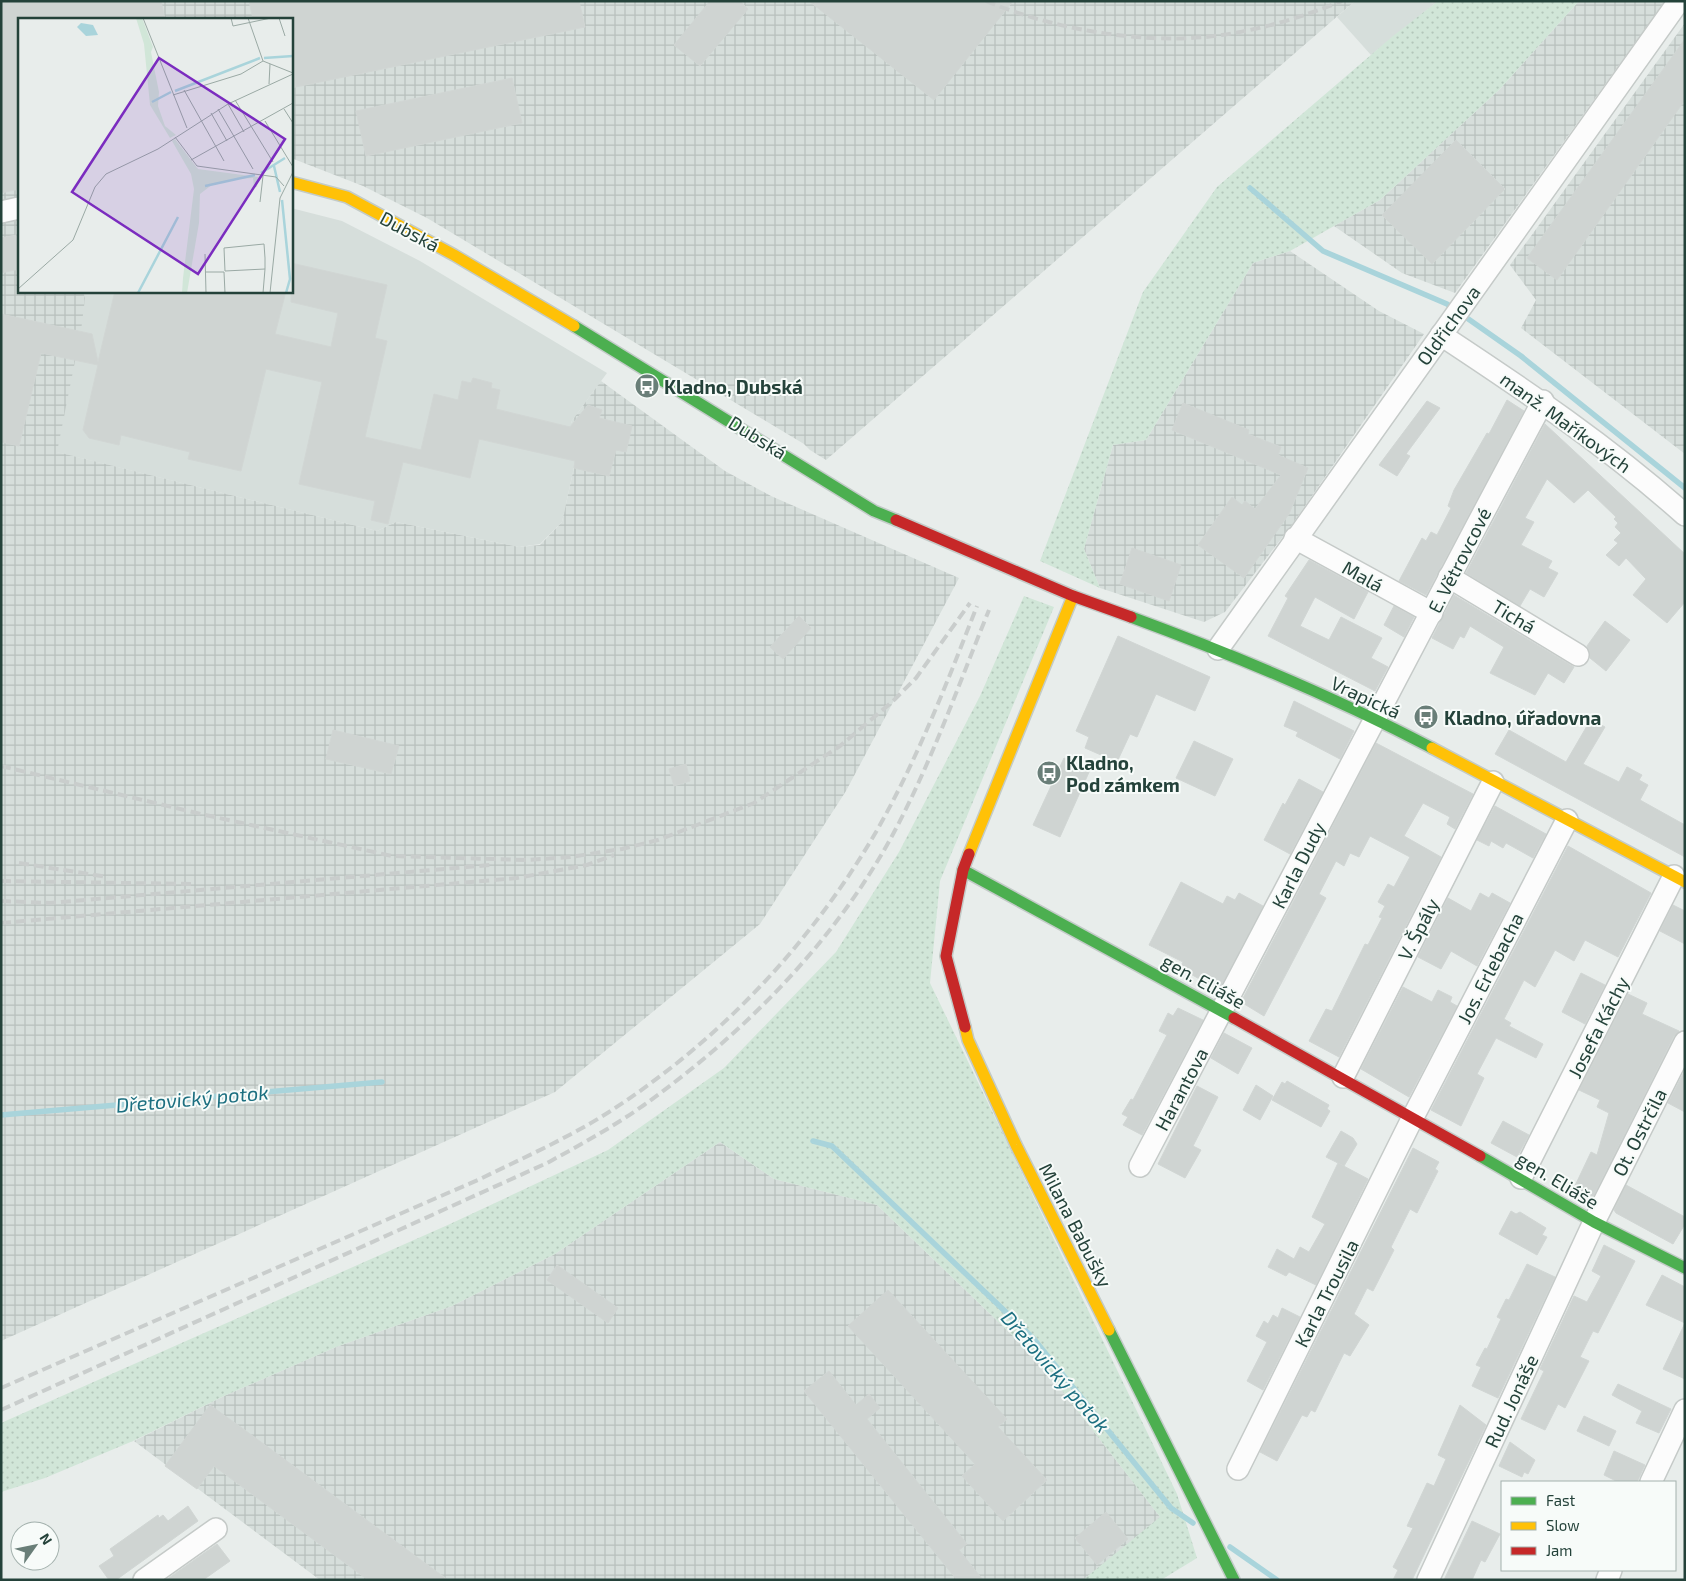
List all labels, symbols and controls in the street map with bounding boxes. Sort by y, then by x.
inset map [18,18,292,292]
street label: Dubská [376,206,444,256]
street label: Oldřichova [1411,281,1485,369]
street label: manž. Maříkových [1496,367,1636,477]
bus stop icon: Kladno, Dubská [634,373,660,399]
place label: Kladno, Dubská [664,375,803,398]
street label: Dubská [725,410,791,464]
street label: E. Větrovcové [1423,504,1495,616]
street label: Malá [1339,555,1387,597]
street label: Tichá [1488,594,1540,638]
street label: Vrapická [1328,671,1404,723]
bus stop icon: Kladno, úřadovna [1413,704,1439,730]
place label: Kladno, úřadovna [1444,706,1601,729]
place label: Kladno, Pod zámkem [1066,751,1180,796]
bus stop icon: Kladno, Pod zámkem [1036,760,1062,786]
street label: Karla Dudy [1266,818,1330,912]
street label: V. Špály [1393,894,1443,964]
street label: Jos. Erlebacha [1452,909,1528,1027]
street label: gen. Eliáše [1158,949,1250,1013]
street label: Josefa Káchy [1563,972,1633,1082]
street label: Harantova [1150,1044,1212,1134]
water label: Dřetovický potok [115,1079,269,1118]
street label: Ot. Ostrčila [1607,1084,1671,1180]
street label: gen. Eliáše [1513,1147,1603,1213]
street label: Milana Babušky [1035,1159,1117,1291]
street label: Karla Trousila [1289,1235,1363,1351]
water label: Dřetovický potok [996,1305,1115,1437]
street label: Rud. Jonáše [1479,1351,1543,1451]
legend [1501,1481,1676,1571]
text: Fast [1546,1491,1576,1509]
text: Slow [1546,1516,1580,1534]
north arrow [10,1521,60,1571]
text: N [36,1530,56,1548]
text: Jam [1546,1541,1572,1559]

